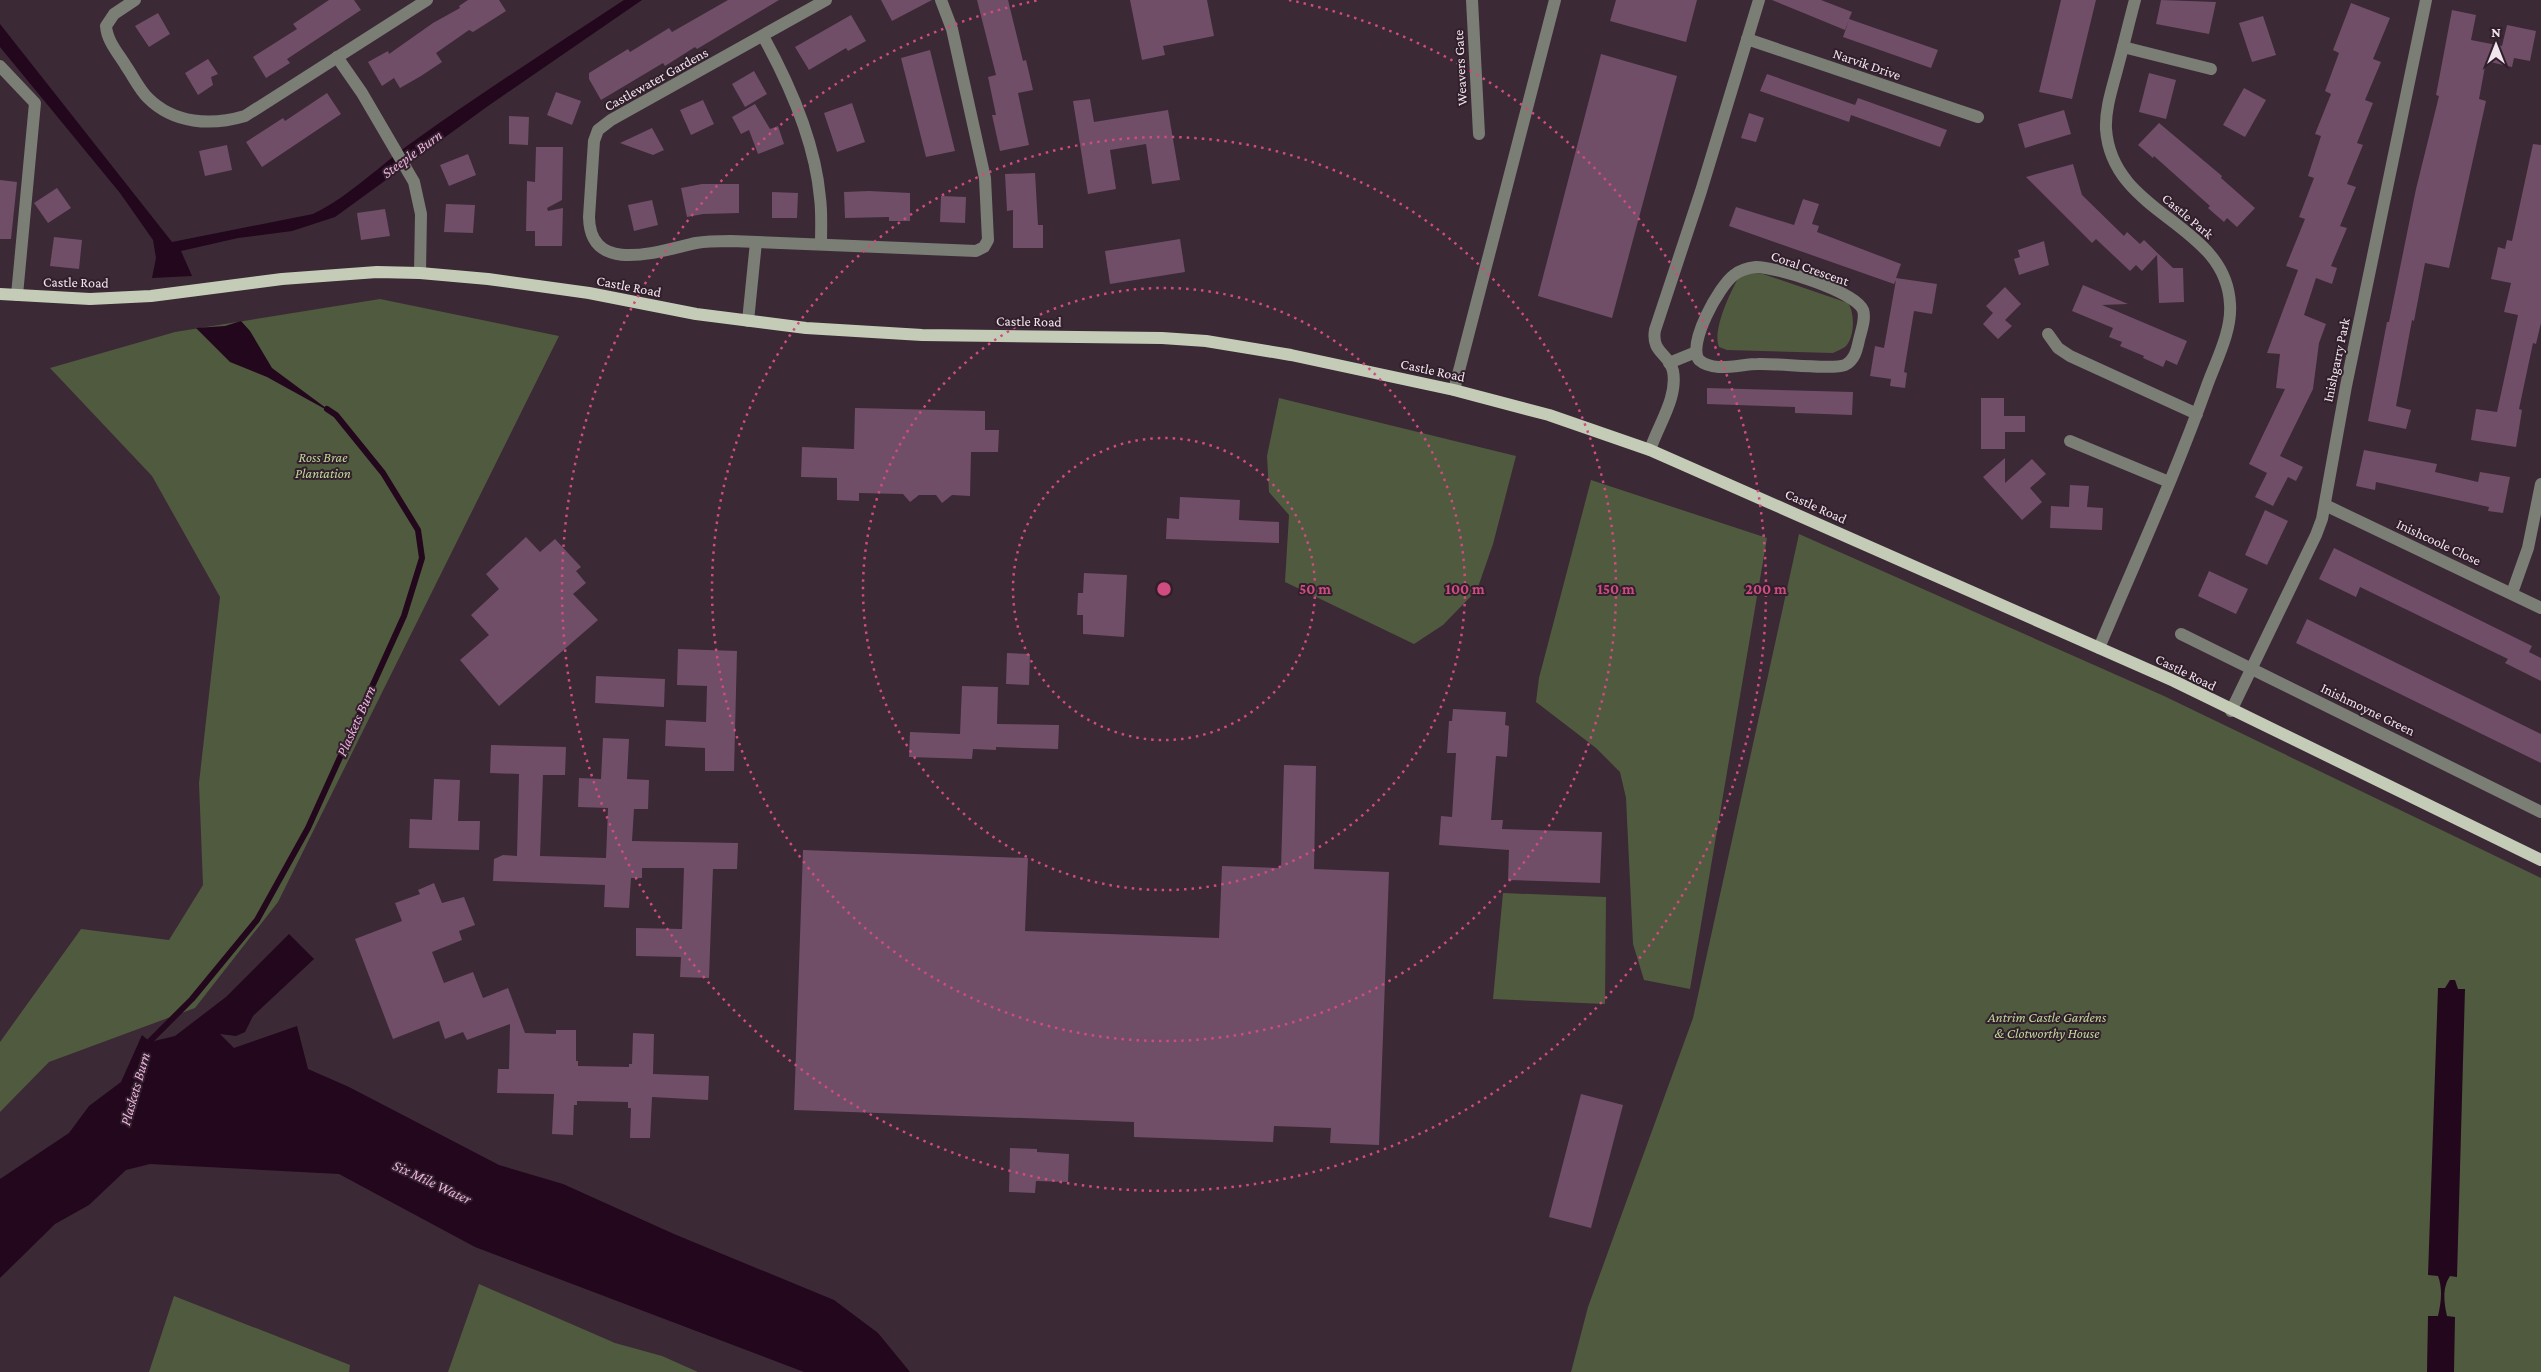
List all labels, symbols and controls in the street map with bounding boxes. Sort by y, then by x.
north arrow [2471,20,2521,70]
text: N [2491,24,2501,40]
street label: Weavers Gate [1450,29,1470,107]
street label: Castlewater Gardens [601,44,711,114]
street label: Narvik Drive [1831,45,1903,83]
water label: Steeple Burn [379,127,446,182]
street label: Castle Park [2159,190,2217,242]
street label: Coral Crescent [1769,247,1851,289]
street label: Castle Road [595,272,663,300]
street label: Castle Road [43,273,110,291]
street label: Castle Road [996,312,1063,330]
street label: Inishgarry Park [2319,316,2353,404]
street label: Castle Road [1399,355,1467,385]
park label: Ross Brae Plantation [295,449,351,481]
street label: Castle Road [1783,485,1850,527]
street label: Inishcoole Close [2394,516,2484,568]
centre of rings [1155,580,1173,598]
text: 50 m [1299,581,1331,597]
text: 100 m [1445,581,1485,597]
text: 150 m [1597,581,1635,597]
text: 200 m [1745,581,1787,597]
street label: Castle Road [2153,650,2220,694]
street label: Inishmoyne Green [2318,679,2418,739]
water label: Plaskets Burn [333,683,379,759]
park label: Antrim Castle Gardens & Clotworthy House [1987,1009,2107,1041]
water label: Plaskets Burn [117,1050,153,1127]
water label: Six Mile Water [390,1157,474,1207]

